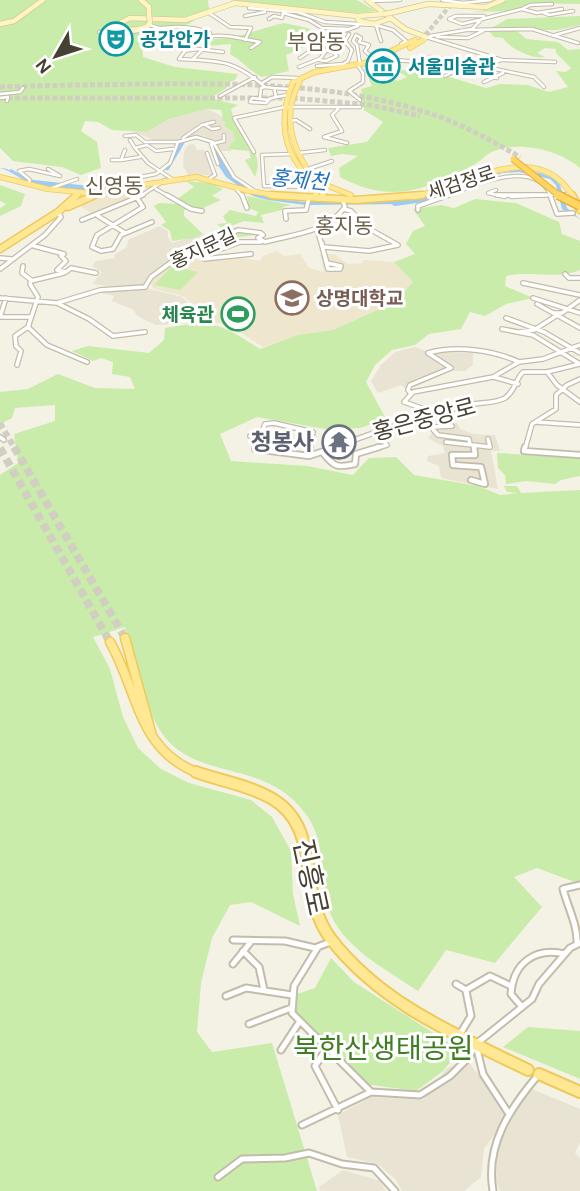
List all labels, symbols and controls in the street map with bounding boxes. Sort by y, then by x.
theatre icon: 공간안가 [97,20,135,58]
north arrow [21,21,91,91]
place label: 공간안가 [140,29,210,51]
district label: 부암동 [287,30,345,54]
museum icon: 서울미술관 [364,47,402,85]
text: N [31,54,56,78]
place label: 서울미술관 [408,56,496,78]
street label: 세검정로 [425,162,498,204]
water label: 홍제천 [269,166,332,195]
district label: 신영동 [85,174,143,198]
district label: 홍지동 [315,214,373,238]
street label: 홍지문길 [167,224,240,274]
school or university icon: 상명대학교 [273,279,311,317]
place label: 상명대학교 [316,288,403,310]
sports icon: 체육관 [219,295,257,333]
place label: 체육관 [162,304,215,326]
street label: 홍은중앙로 [370,393,479,446]
temple icon: 청봉사 [320,423,358,461]
place label: 청봉사 [251,429,314,456]
street label: 진흥로 [286,836,335,918]
park label: 북한산생태공원 [293,1032,473,1065]

